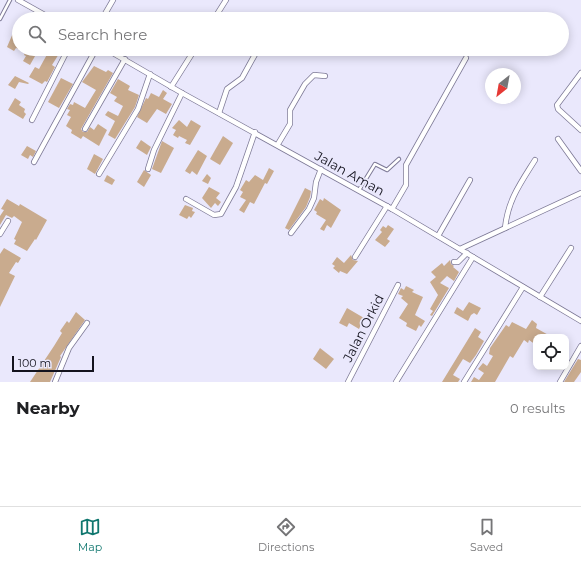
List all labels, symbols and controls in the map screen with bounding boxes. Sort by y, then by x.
search box [12,12,569,56]
icon: search [26,23,48,45]
text: Search here [58,25,147,44]
north arrow [485,68,521,104]
street label: Jalan Aman [312,147,388,199]
street label: Jalan Orkid [339,292,387,365]
map controls [533,334,569,370]
button: locate [533,334,569,370]
scale bar [12,354,94,373]
text: 100 m [18,356,51,370]
text: Nearby [16,398,80,418]
text: 0 results [510,400,565,416]
tab: Map [78,516,102,554]
tab: Directions [258,516,314,554]
tab: Saved [470,516,503,554]

